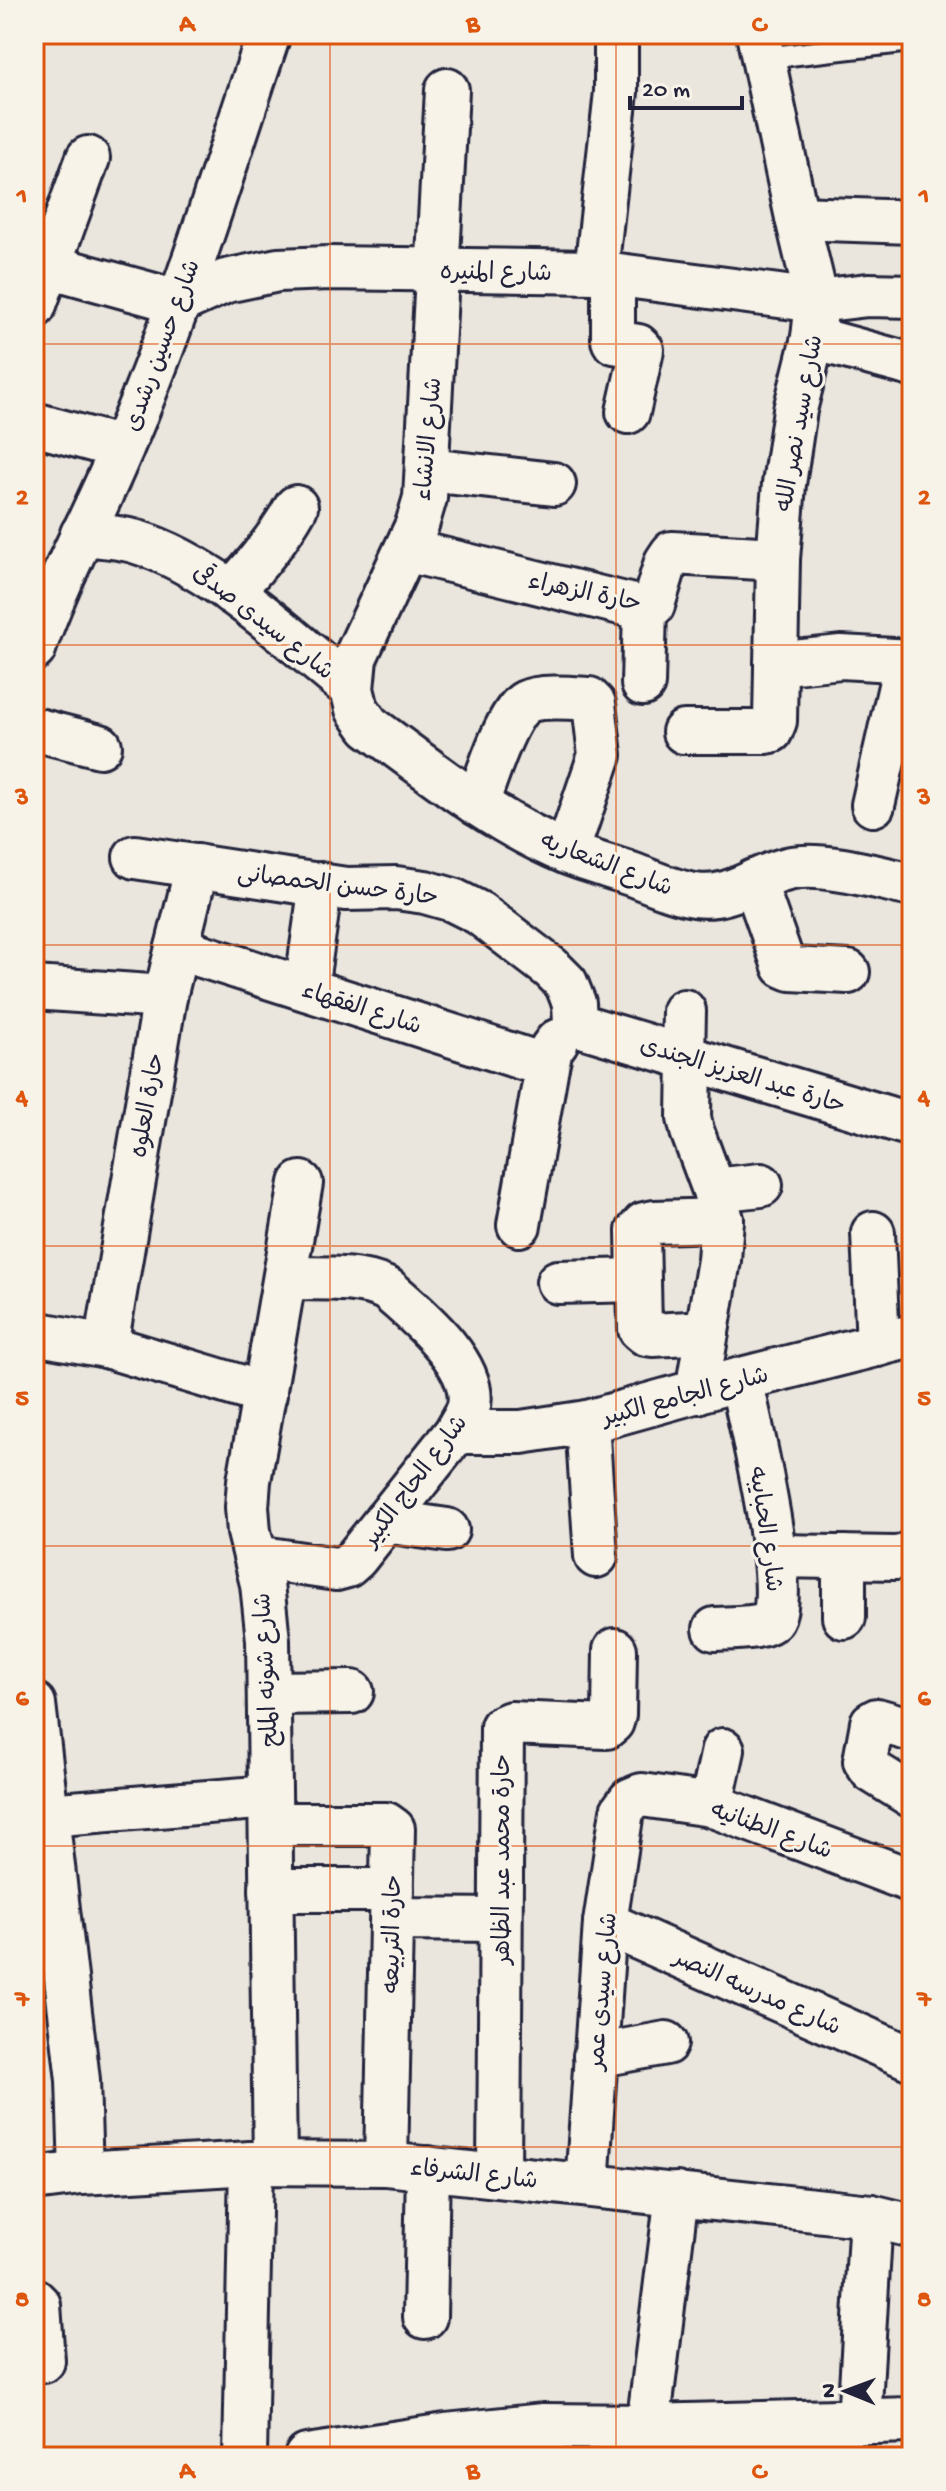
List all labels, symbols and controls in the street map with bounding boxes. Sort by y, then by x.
text: A [178,11,196,42]
text: B [465,11,481,42]
text: C [752,11,769,42]
scale bar [630,60,742,110]
text: 20 m [642,77,690,106]
text: 1 [16,183,27,214]
text: 1 [918,183,929,214]
street label: شارع حسين رشدى [120,256,209,436]
street label: شارع المنيره [440,259,552,290]
street label: شارع سيد نصر الله [772,333,831,514]
street label: شارع الانشاء [411,376,450,502]
text: 2 [16,484,29,515]
text: 2 [918,484,931,515]
street label: شارع سيدى صدقى [185,556,341,688]
street label: حارة الزهراء [525,568,643,621]
text: 3 [14,784,29,815]
text: 3 [916,784,931,815]
street label: شارع الشعاريه [536,828,676,905]
street label: حارة حسن الحمصانى [235,861,440,914]
street label: شارع الفقهاء [297,977,424,1043]
street label: حارة عبد العزيز الجندى [636,1032,848,1122]
street label: حارة العلوه [126,1051,173,1160]
text: 4 [15,1084,29,1115]
text: 4 [917,1084,931,1115]
street label: شارع الجامع الكبير [598,1362,772,1435]
text: 5 [15,1385,29,1416]
text: 5 [917,1385,931,1416]
street label: شارع الحاج الكبير [357,1411,476,1555]
street label: شارع الحبايبه [740,1465,787,1594]
street label: شارع شونه الملح [250,1592,287,1748]
text: 6 [15,1685,29,1716]
text: 6 [917,1685,931,1716]
street label: حارة محمد عبد الظاهر [490,1754,519,1966]
street label: شارع الطنانيه [706,1797,836,1868]
street label: حارة التربيعه [379,1874,410,1994]
street label: شارع سيدى عمر [583,1911,626,2073]
street label: شارع مدرسه النصر [667,1944,845,2044]
text: 7 [13,1986,30,2017]
text: 7 [915,1986,932,2017]
street label: شارع الشرفاء [408,2155,539,2198]
text: 8 [15,2286,29,2317]
text: 8 [917,2286,931,2317]
north arrow [806,2351,886,2431]
text: N [817,2383,843,2398]
text: A [178,2458,196,2489]
text: B [465,2458,481,2489]
text: C [752,2458,769,2489]

